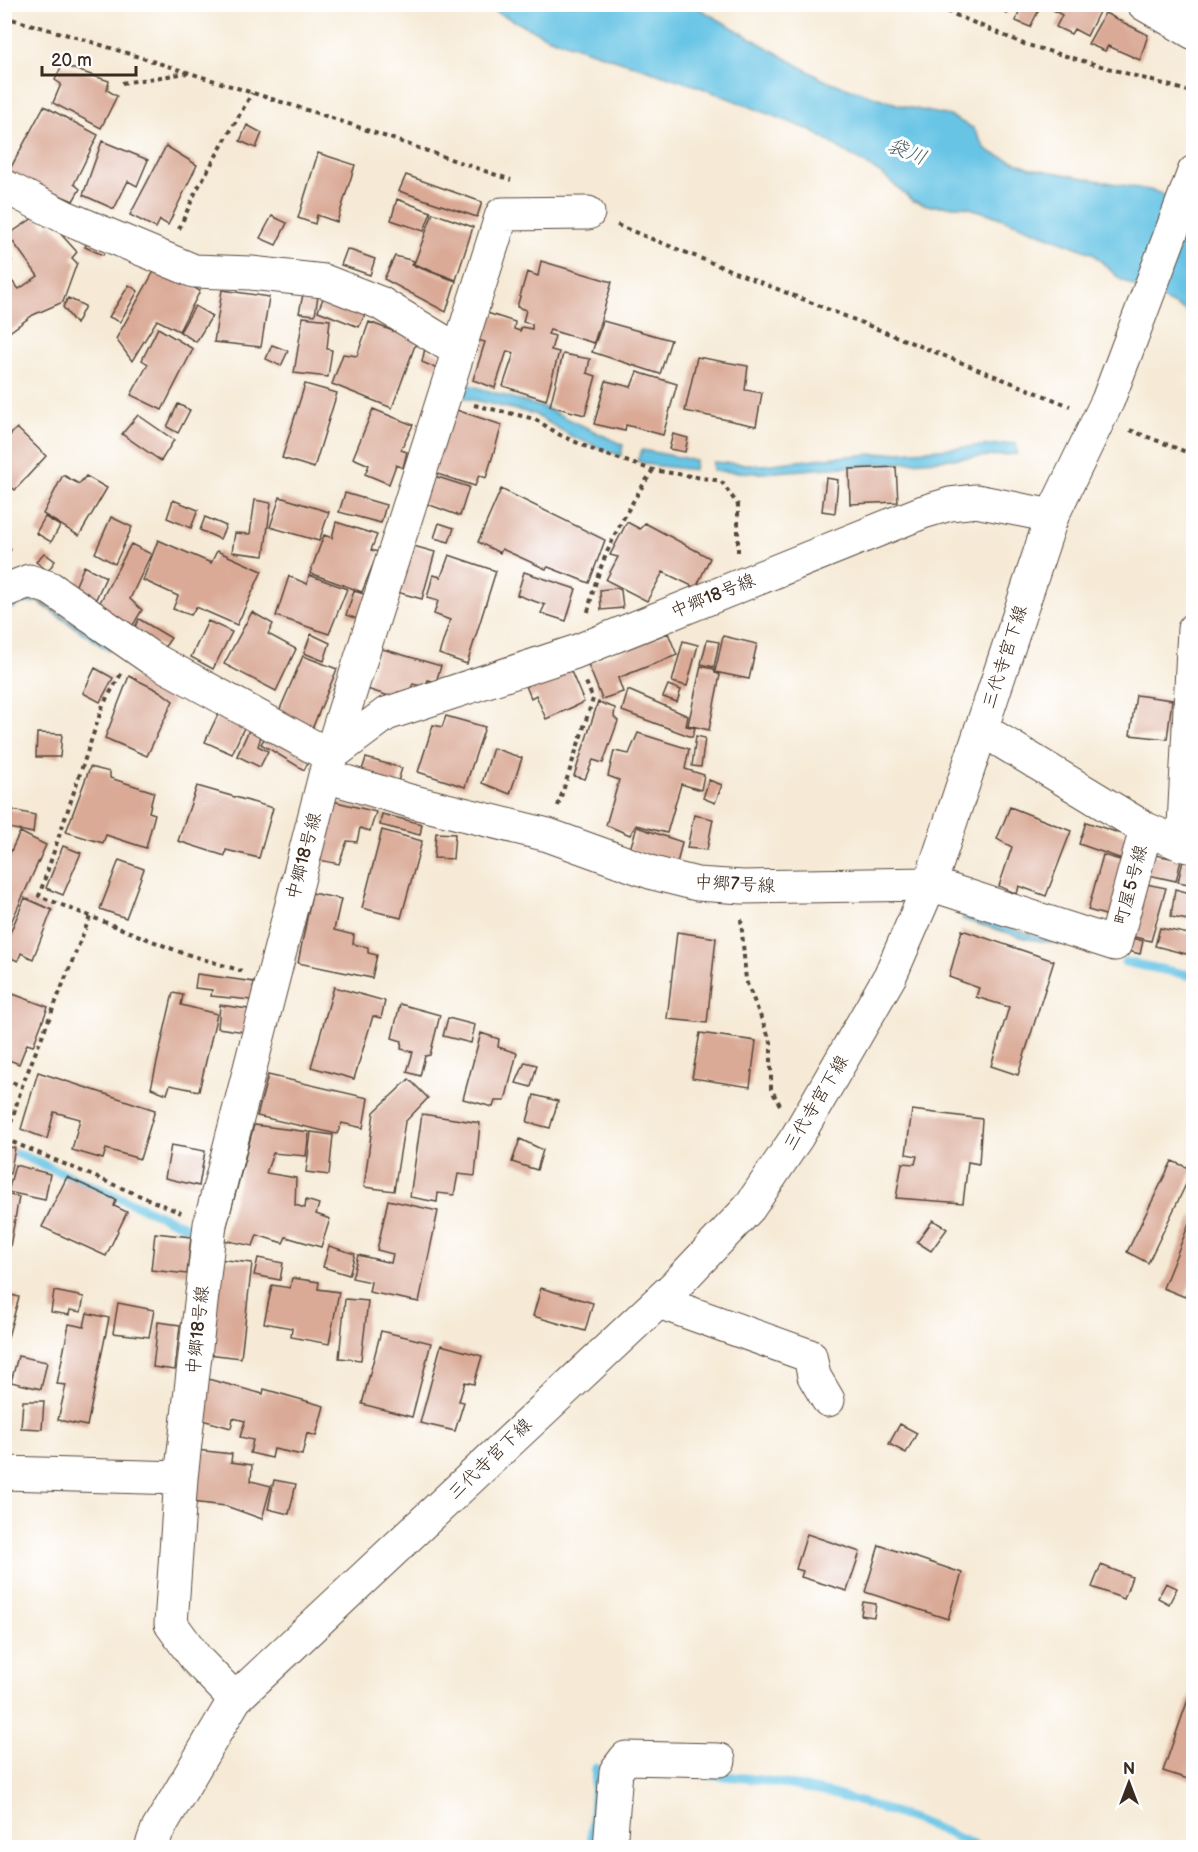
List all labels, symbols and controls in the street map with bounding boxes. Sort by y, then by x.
scale bar [42,39,136,77]
text: 20 m [51,50,92,71]
water label: 袋川 [884,133,930,171]
street label: 中郷18号線 [668,570,758,622]
street label: 三代寺宮下線 [978,602,1032,712]
street label: 中郷18号線 [282,810,326,902]
street label: 町屋5号線 [1110,843,1152,927]
street label: 中郷7号線 [694,871,776,897]
street label: 三代寺宮下線 [779,1051,853,1155]
street label: 中郷18号線 [183,1284,213,1376]
street label: 三代寺宮下線 [444,1414,536,1504]
north arrow [1099,1753,1159,1813]
text: N [1123,1760,1135,1779]

